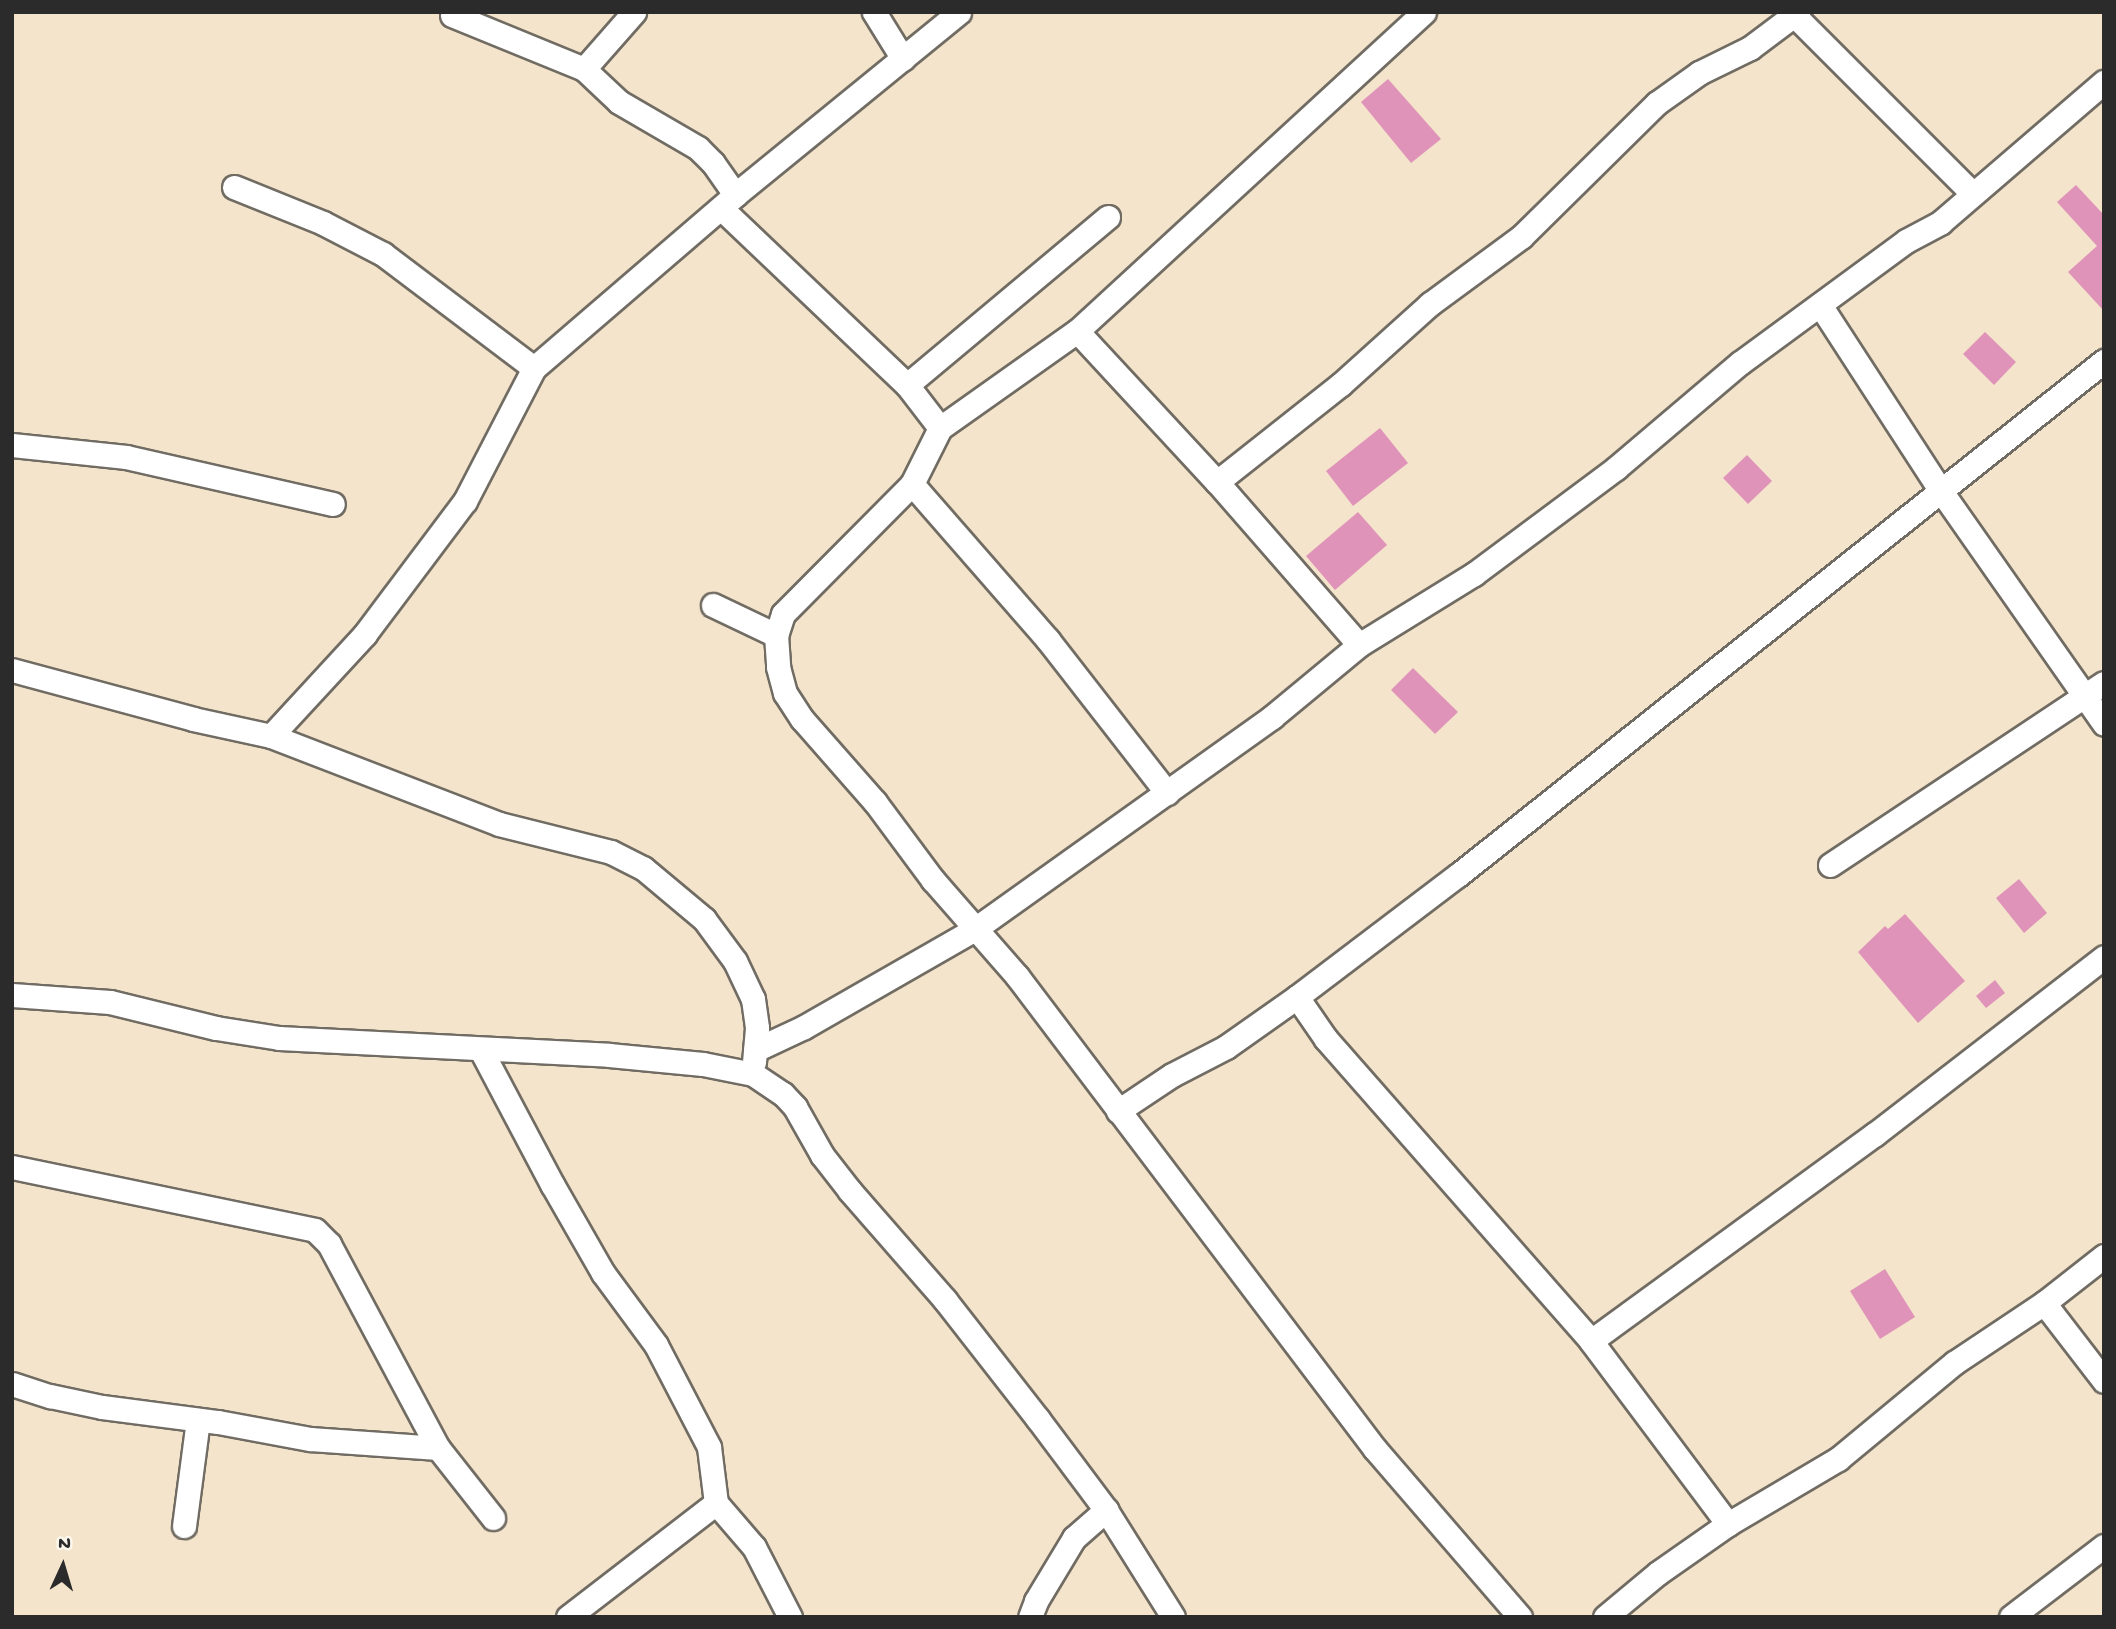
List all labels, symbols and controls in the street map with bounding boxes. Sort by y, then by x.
north arrow [28,1531,98,1601]
text: N [58,1533,71,1556]

